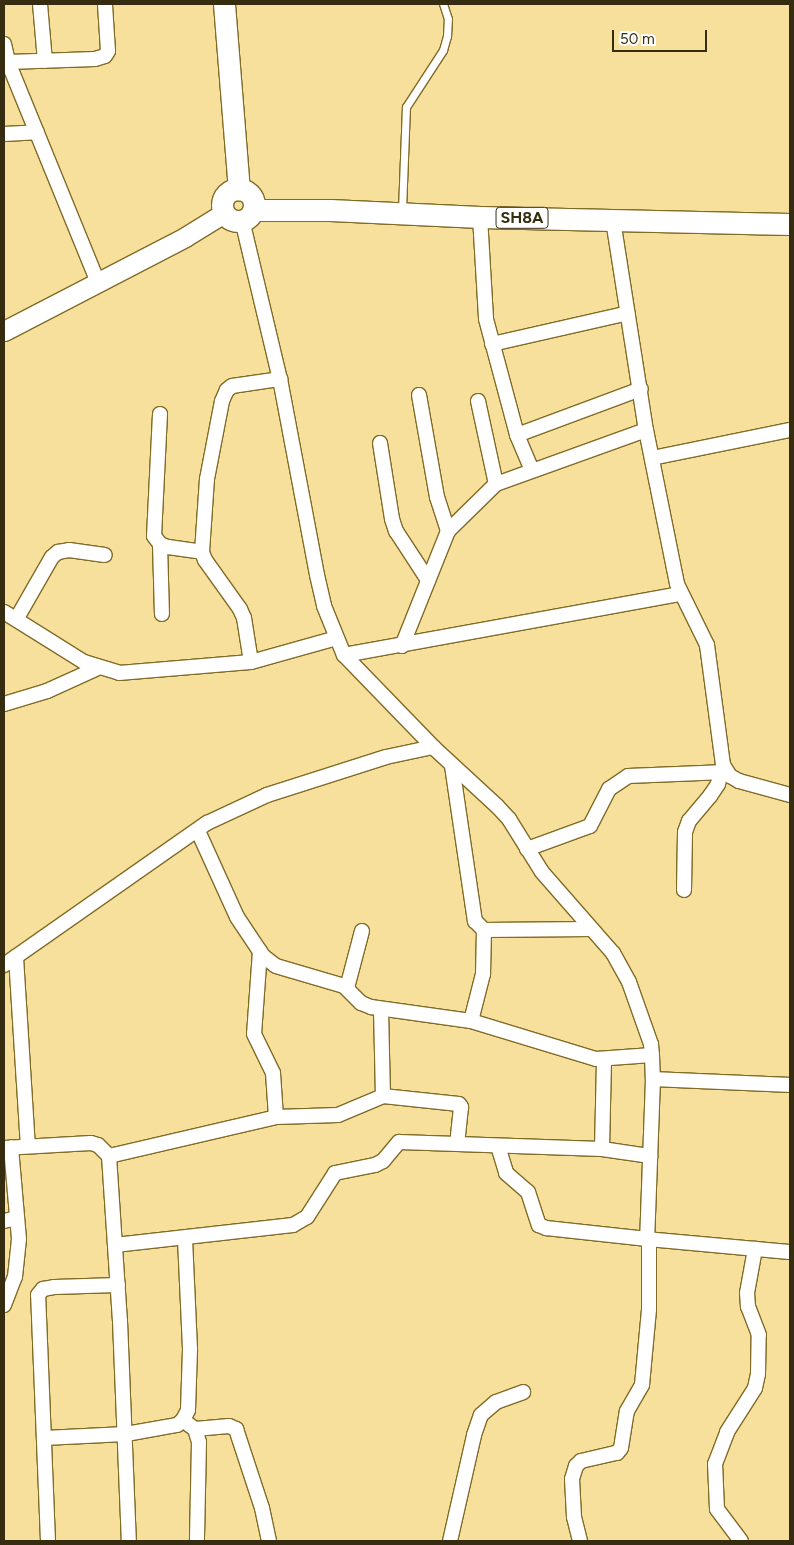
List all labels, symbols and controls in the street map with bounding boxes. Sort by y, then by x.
scale bar [614,20,709,52]
text: 50 m [620,30,655,48]
road number: SH8A [494,204,550,232]

